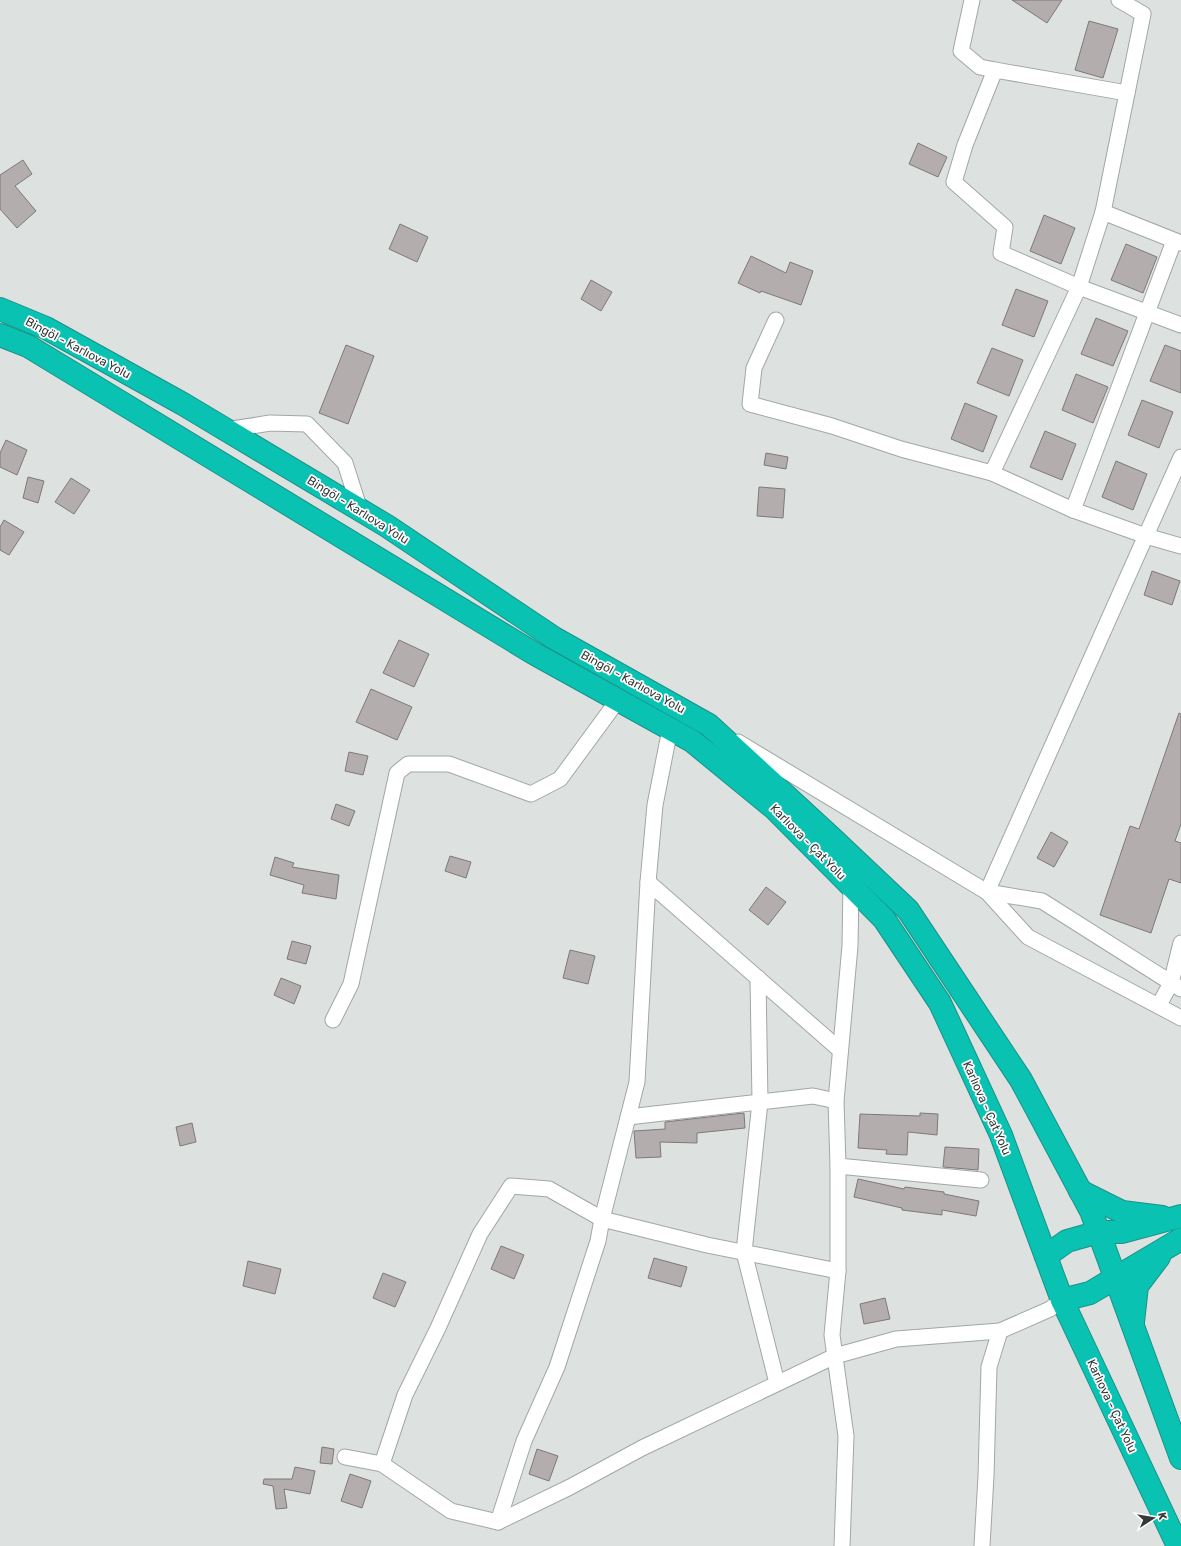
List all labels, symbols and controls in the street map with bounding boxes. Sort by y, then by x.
street label: Bingöl - Karlıova Yolu [23,314,133,382]
street label: Bingöl - Karlıova Yolu [305,473,411,547]
street label: Bingöl - Karlıova Yolu [578,648,688,716]
street label: Karlıova - Çat Yolu [767,801,849,883]
street label: Karlıova - Çat Yolu [960,1059,1014,1157]
street label: Karlıova - Çat Yolu [1084,1357,1140,1455]
north arrow [1133,1498,1173,1538]
text: K [1155,1511,1170,1522]

